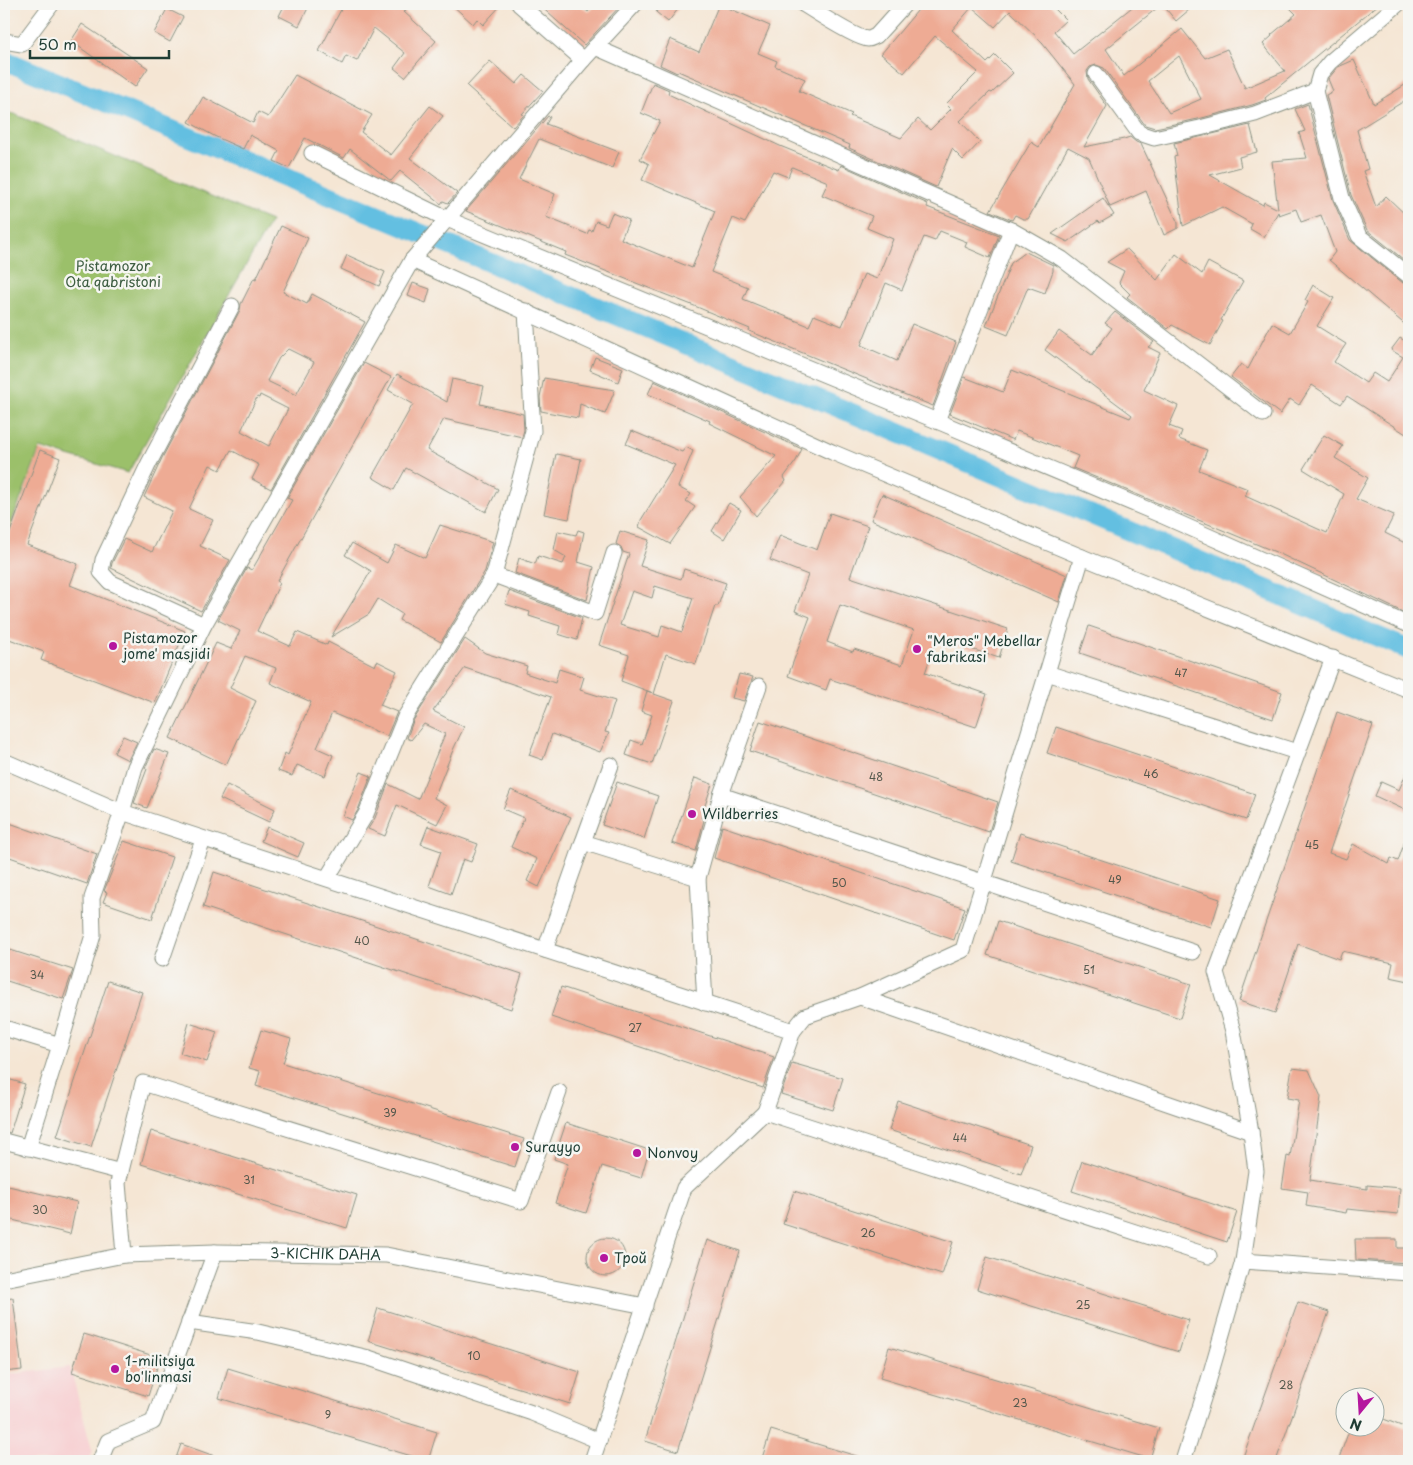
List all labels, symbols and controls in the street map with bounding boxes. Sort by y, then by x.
scale bar [30,28,169,60]
text: 50 m [38,32,77,55]
park label: Pistamozor Ota qabristoni [65,255,161,292]
place label: Pistamozor jome' masjidi [121,627,210,664]
place label: "Meros" Mebellar fabrikasi [927,630,1043,667]
marker: Pistamozor jome' masjidi [107,640,119,652]
marker: "Meros" Mebellar fabrikasi [911,643,923,655]
house number: 47 [1175,664,1188,681]
house number: 46 [1144,765,1159,782]
house number: 48 [869,768,883,785]
place label: Wildberries [702,803,778,824]
marker: Wildberries [686,808,698,820]
house number: 45 [1305,836,1319,853]
house number: 49 [1108,871,1122,888]
house number: 50 [831,874,847,891]
house number: 40 [354,932,370,949]
house number: 51 [1083,961,1095,978]
house number: 34 [30,966,44,983]
house number: 27 [628,1019,642,1036]
house number: 39 [383,1104,397,1121]
house number: 44 [953,1129,967,1146]
place label: Surayyo [525,1136,581,1157]
marker: Surayyo [509,1141,521,1153]
place label: Nonvoy [647,1142,698,1163]
marker: Nonvoy [631,1147,643,1159]
house number: 31 [243,1171,255,1188]
house number: 30 [32,1201,48,1218]
house number: 26 [860,1224,876,1241]
street label: 3-KICHIK DAHA [270,1242,382,1265]
place label: Трой [614,1247,647,1268]
marker: Трой [598,1252,610,1264]
house number: 25 [1076,1296,1090,1313]
house number: 10 [468,1347,480,1364]
place label: 1-militsiya bo'linmasi [125,1350,195,1387]
marker: 1-militsiya bo'linmasi [109,1363,121,1375]
house number: 28 [1279,1376,1293,1393]
north arrow [1336,1388,1386,1438]
house number: 23 [1013,1394,1027,1411]
house number: 9 [325,1406,331,1423]
text: N [1347,1413,1364,1437]

